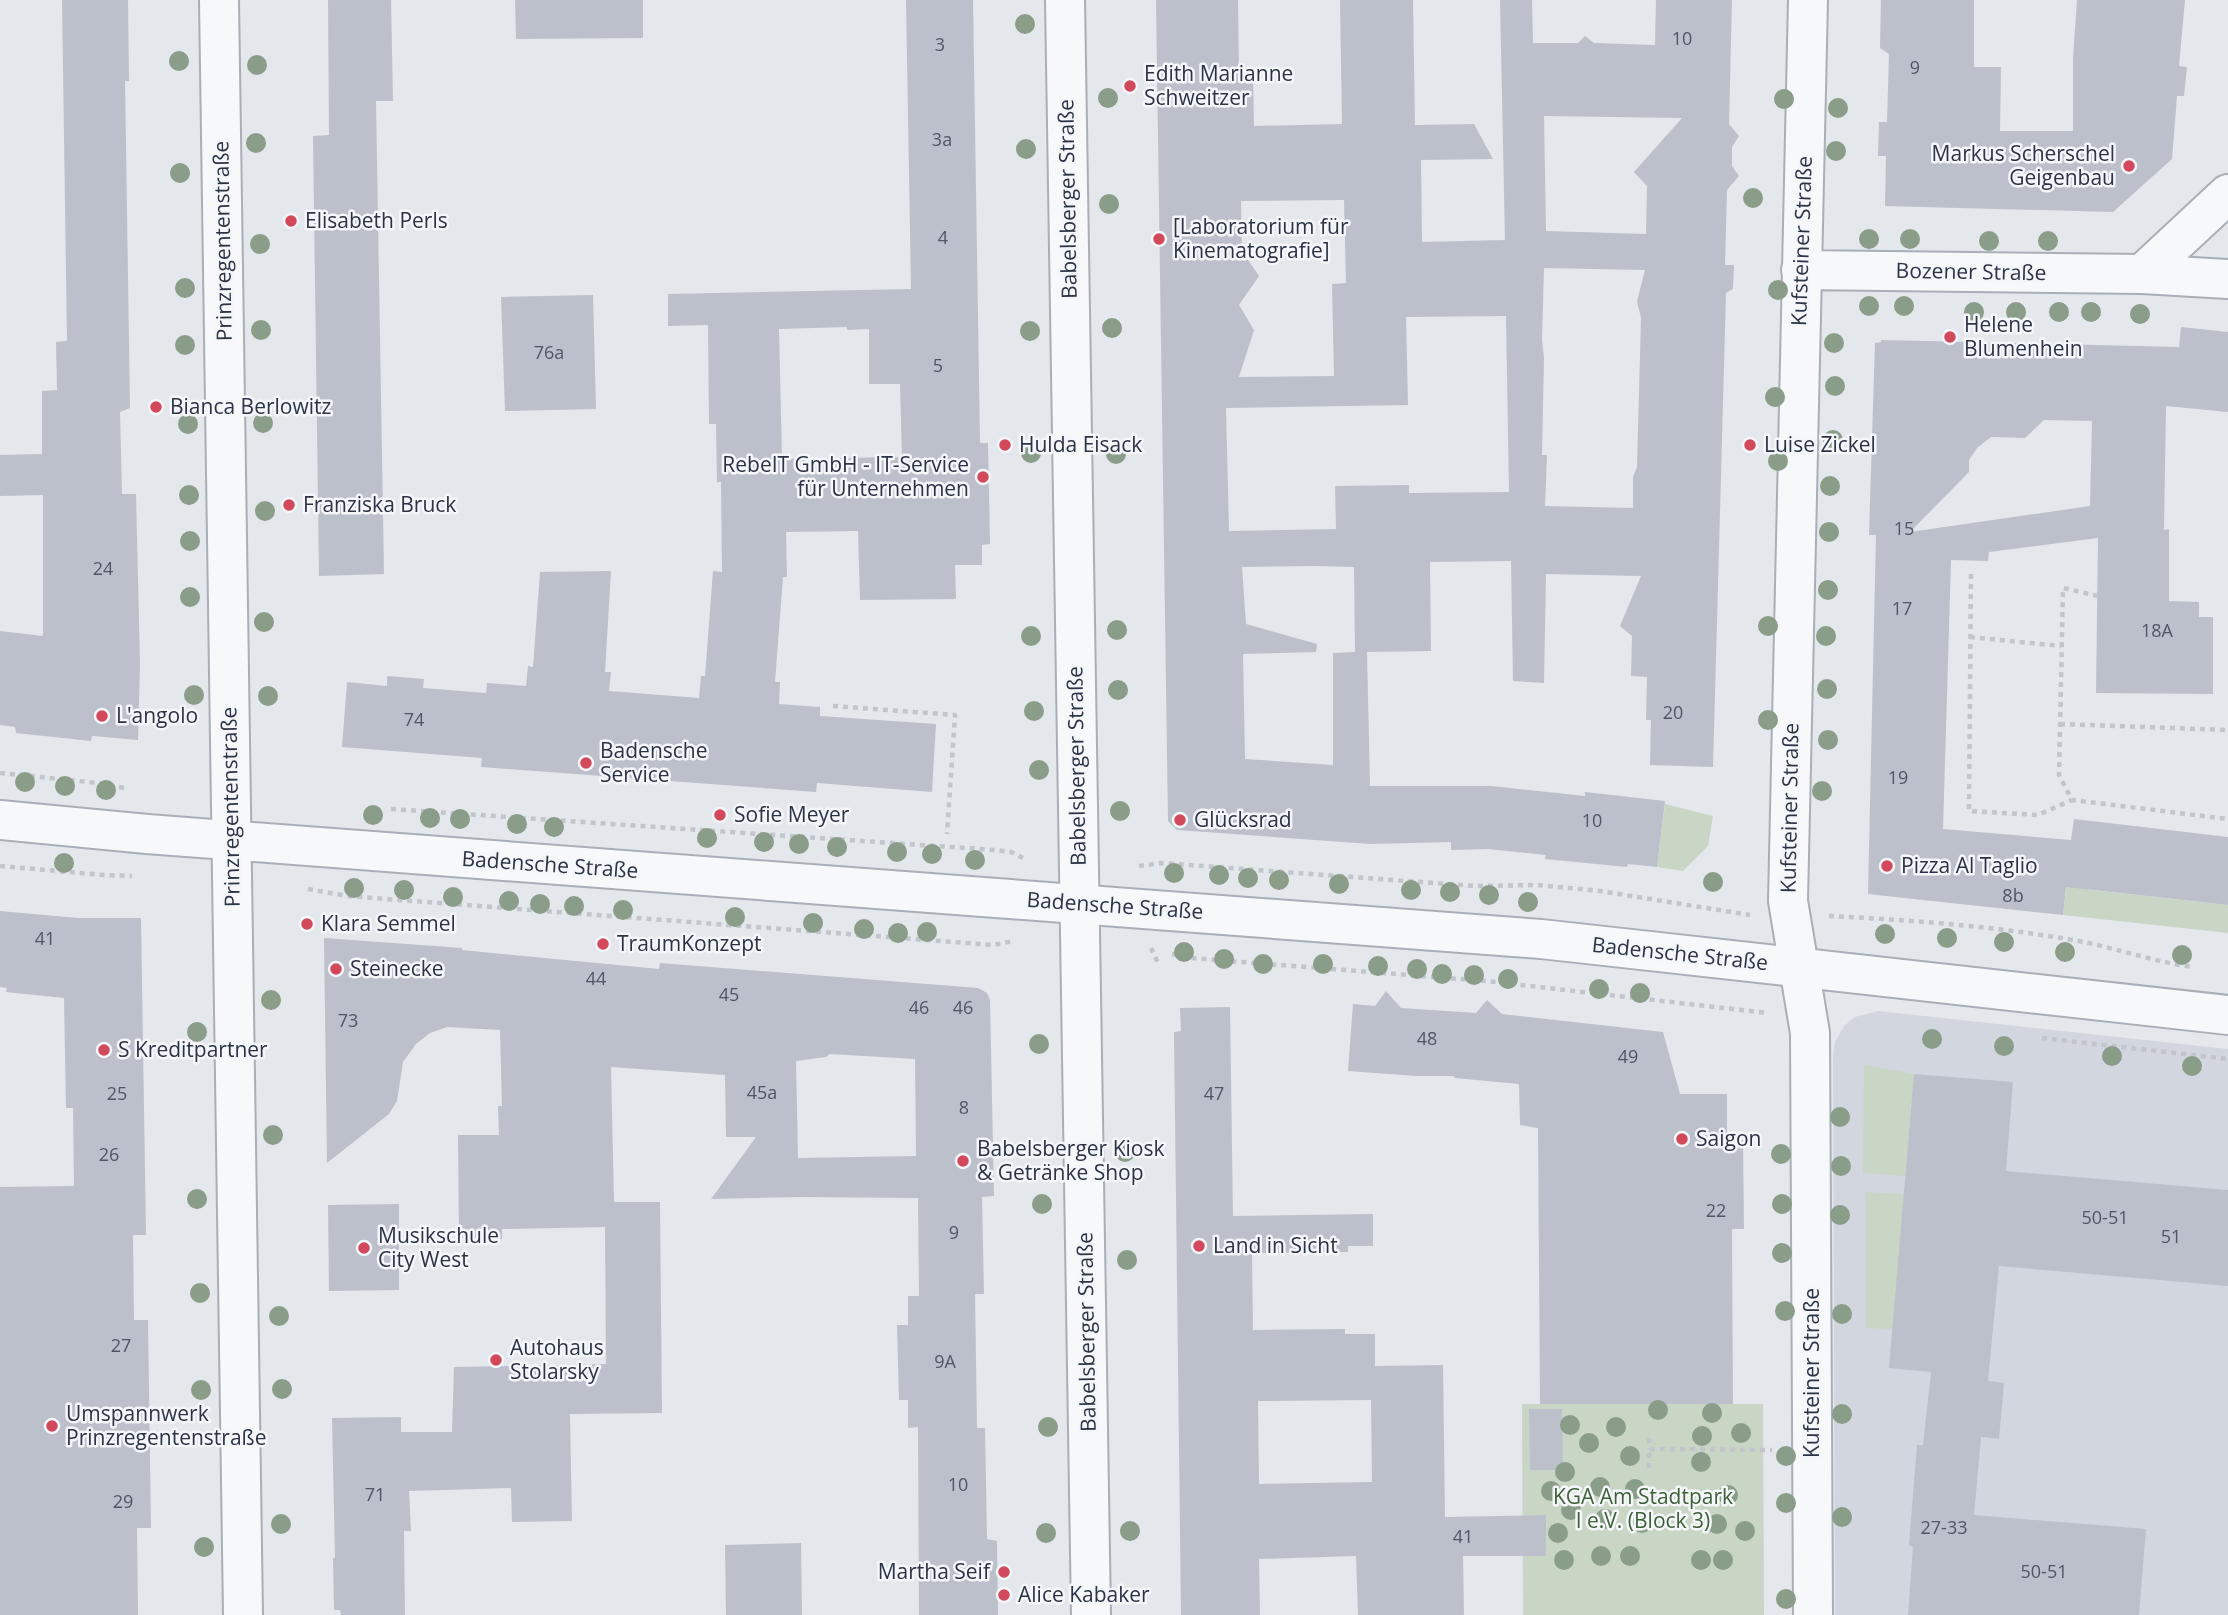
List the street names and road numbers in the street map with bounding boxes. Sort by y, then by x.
street label: Babelsberger Straße [1051,99,1083,299]
street label: Prinzregentenstraße [206,141,238,341]
street label: Kufsteiner Straße [1784,155,1818,327]
street label: Bozener Straße [1895,256,2047,286]
street label: Babelsberger Straße [1060,666,1092,866]
street label: Prinzregentenstraße [214,707,246,907]
street label: Kufsteiner Straße [1774,723,1804,893]
street label: Badensche Straße [461,844,639,884]
street label: Badensche Straße [1026,885,1204,925]
street label: Badensche Straße [1591,930,1770,976]
street label: Babelsberger Straße [1070,1232,1102,1432]
street label: Kufsteiner Straße [1797,1288,1825,1458]

